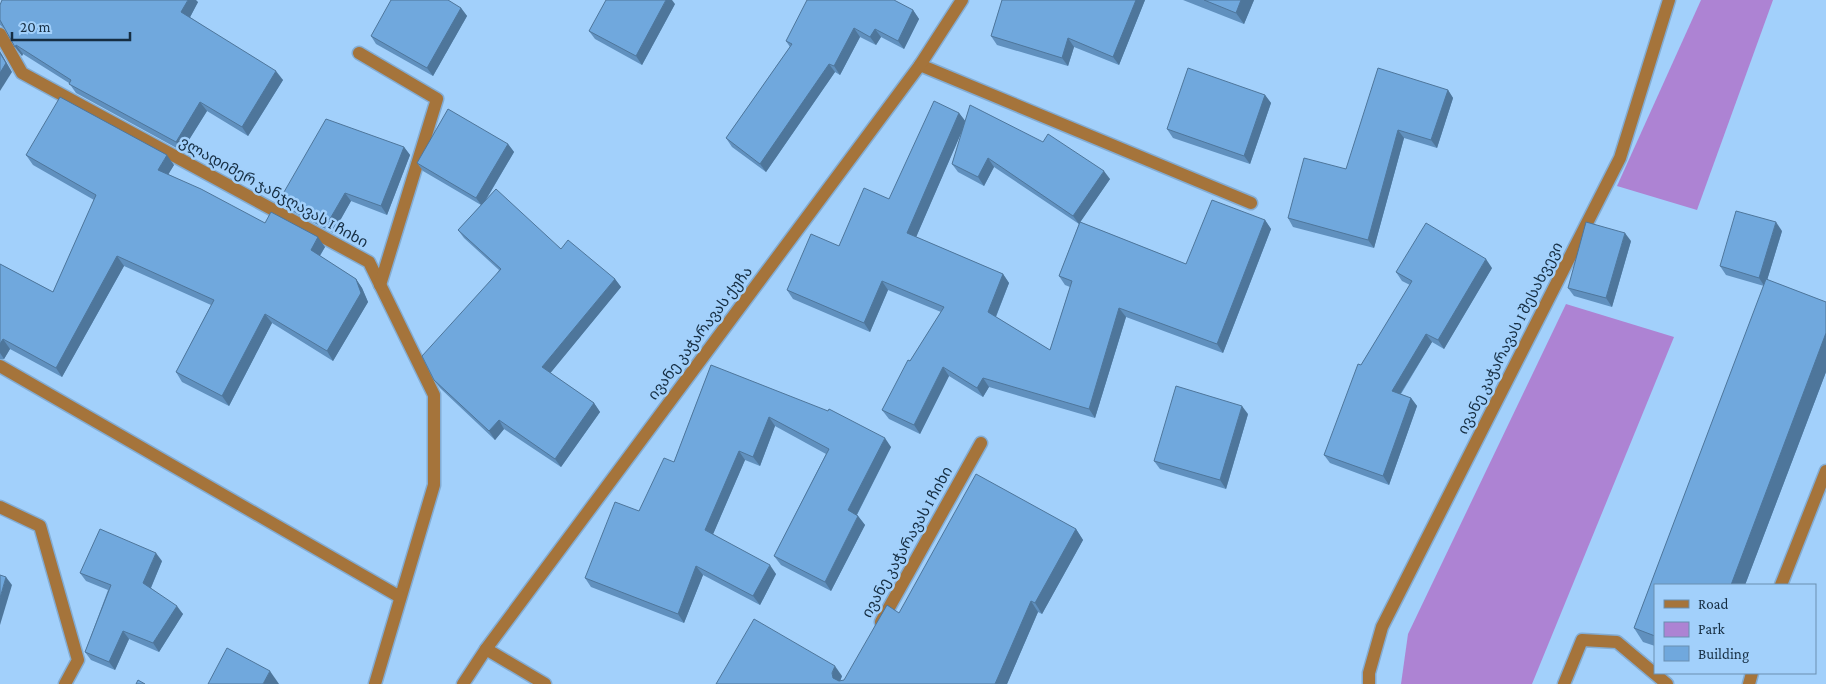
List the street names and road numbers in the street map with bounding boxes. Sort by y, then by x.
street label: ვლადიმერ ჯანჯღავას I ჩიხი [177,133,371,251]
street label: ივანე კაჭარავას I შესახვევი [1454,239,1566,437]
street label: ივანე კაჭარავას ქუჩა [645,263,756,403]
street label: ივანე კაჭარავას I ჩიხი [859,464,956,621]

